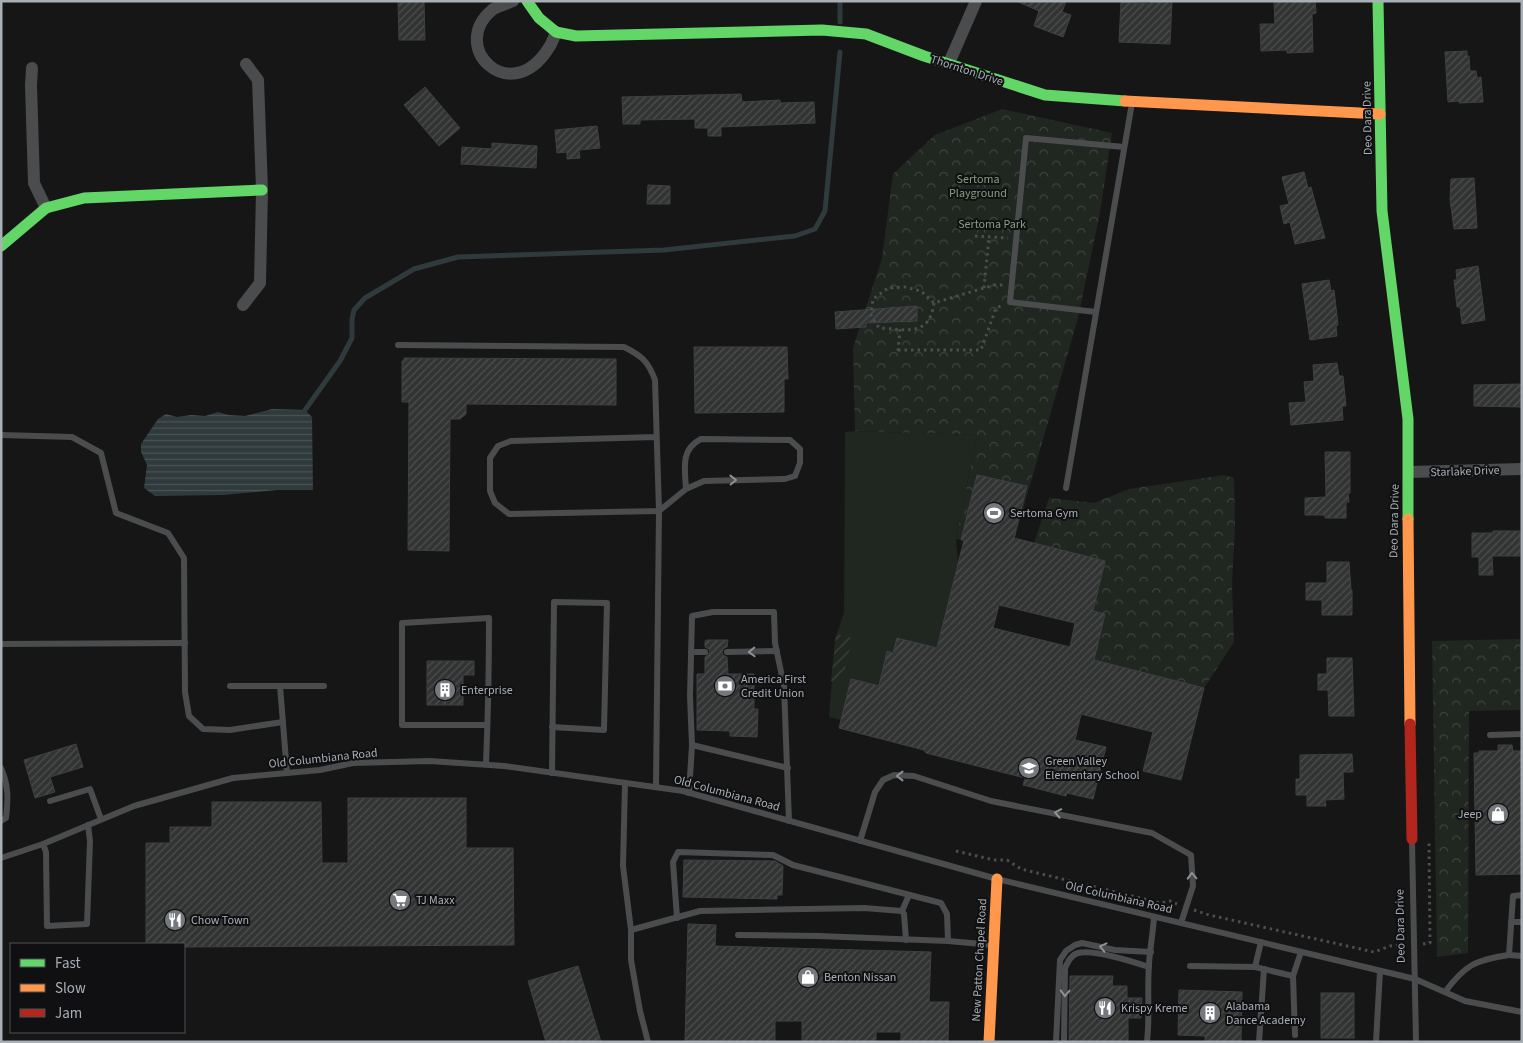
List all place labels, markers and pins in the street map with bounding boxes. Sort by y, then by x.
sports icon: Sertoma Gym [982,501,1006,525]
place label: Sertoma Gym [1010,505,1078,522]
place label: America First Credit Union [741,671,806,702]
bank icon: America First Credit Union [713,674,737,698]
building icon: Enterprise [433,678,457,702]
place label: Enterprise [461,682,513,699]
place label: Green Valley Elementary School [1045,753,1140,784]
school or university icon: Green Valley Elementary School [1017,756,1041,780]
shop icon: Jeep [1486,802,1510,826]
place label: Jeep [1458,806,1482,823]
supermarket icon: TJ Maxx [388,888,412,912]
place label: TJ Maxx [416,892,455,909]
restaurant icon: Chow Town [163,908,187,932]
place label: Chow Town [191,912,249,929]
shop icon: Benton Nissan [796,965,820,989]
place label: Benton Nissan [824,969,896,986]
restaurant icon: Krispy Kreme [1093,996,1117,1020]
place label: Alabama Dance Academy [1226,998,1306,1029]
place label: Krispy Kreme [1121,1000,1188,1017]
building icon: Alabama Dance Academy [1198,1001,1222,1025]

